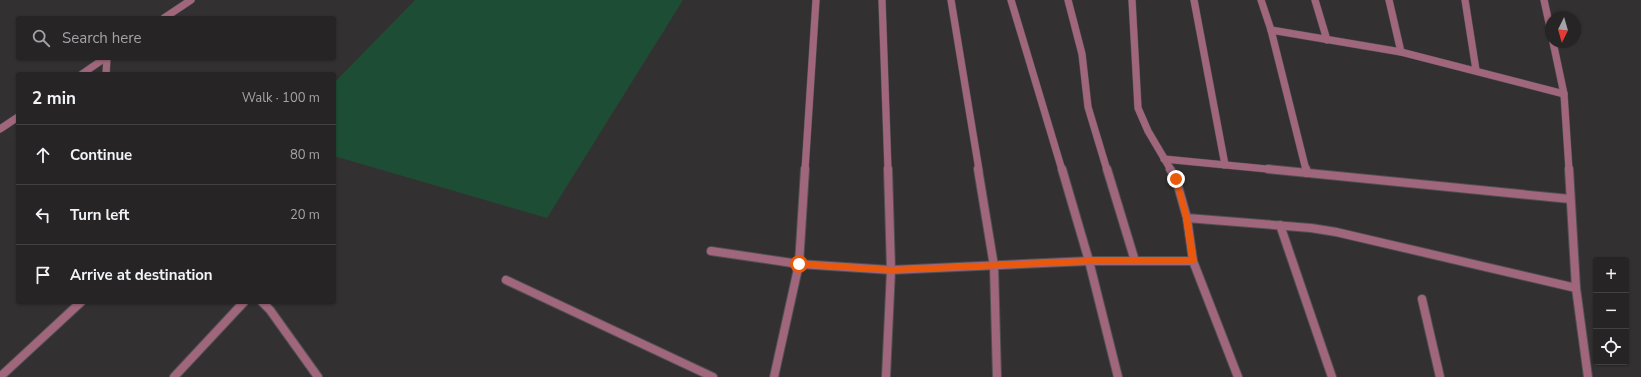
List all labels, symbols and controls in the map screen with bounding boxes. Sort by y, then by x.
north arrow [1545,12,1581,48]
search box [16,16,336,60]
icon: search [30,27,52,49]
text: Search here [62,28,142,48]
text: 2 min [32,87,76,110]
text: Walk · 100 m [242,89,320,107]
icon: ahead [32,144,54,166]
text: Continue [70,145,132,165]
text: 80 m [290,146,320,164]
route end [1167,170,1185,188]
icon: left [32,204,54,226]
text: Turn left [70,205,129,225]
text: 20 m [290,206,320,224]
route start [790,255,808,273]
map controls [1593,257,1629,365]
button: + [1593,257,1629,293]
icon: arrive [32,264,54,286]
text: Arrive at destination [70,265,213,285]
button: − [1593,293,1629,329]
button: locate [1593,329,1629,365]

